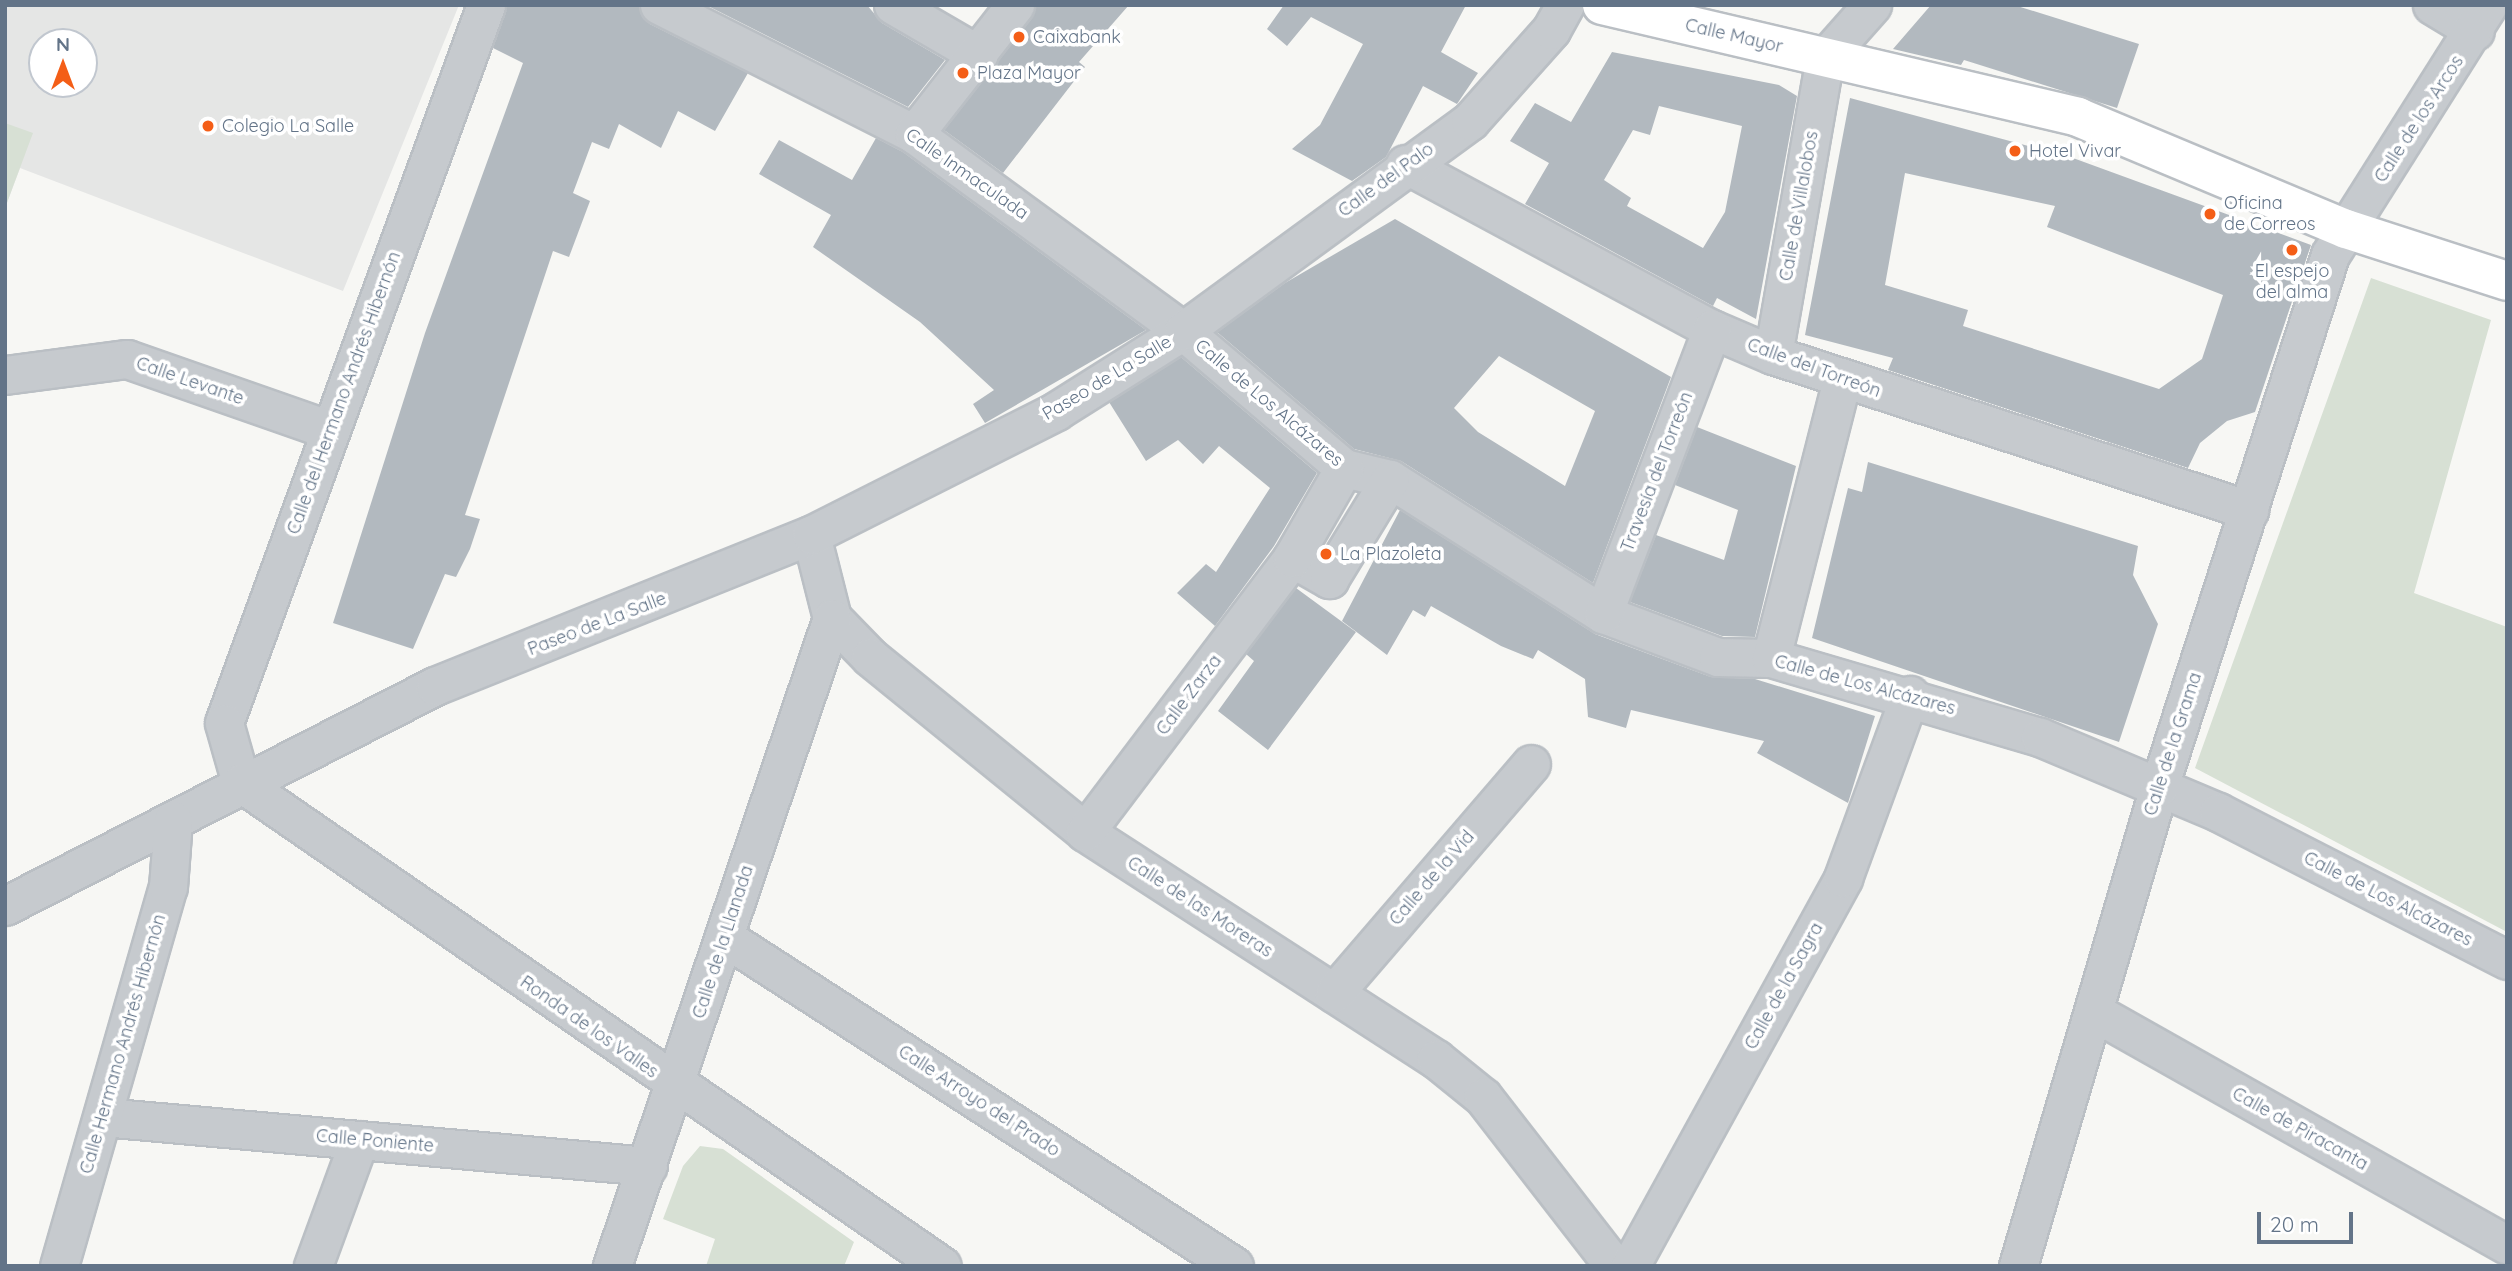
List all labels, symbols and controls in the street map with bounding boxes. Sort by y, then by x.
street label: Calle Mayor [1683,14,1785,58]
place label: Caixabank [1033,26,1121,48]
north arrow [28,28,98,98]
marker: Caixabank [1011,29,1027,45]
text: N [56,32,70,56]
street label: Calle de los Arcos [2370,52,2468,186]
place label: Plaza Mayor [977,62,1081,84]
marker: Plaza Mayor [955,65,971,81]
place label: Colegio La Salle [222,115,354,137]
marker: Colegio La Salle [200,118,216,134]
street label: Calle Inmaculada [902,124,1032,224]
street label: Calle de Villalobos [1775,129,1823,283]
street label: Calle del Palo [1334,138,1438,222]
place label: Hotel Vivar [2029,140,2121,162]
marker: Hotel Vivar [2007,143,2023,159]
place label: Oficina de Correos [2224,193,2316,235]
marker: Oficina de Correos [2202,206,2218,222]
marker: El espejo del alma [2284,242,2300,258]
street label: Calle del Hermano Andrés Hibernón [283,249,405,537]
place label: El espejo del alma [2255,261,2329,304]
street label: Paseo de La Salle [1039,331,1175,425]
street label: Calle del Torreón [1744,334,1884,402]
street label: Calle de Los Alcázares [1191,335,1347,471]
street label: Calle Levante [133,352,247,410]
street label: Travesía del Torreón [1617,389,1697,555]
place label: La Plazoleta [1340,543,1442,565]
marker: La Plazoleta [1318,546,1334,562]
street label: Paseo de La Salle [525,588,669,660]
street label: Calle de Los Alcázares [1772,650,1958,720]
street label: Calle Zarza [1152,651,1226,739]
street label: Calle de la Grama [2140,670,2206,818]
street label: Calle de la Vid [1385,826,1479,930]
street label: Calle de Los Alcázares [2300,847,2476,951]
street label: Calle de las Moreras [1123,852,1277,962]
street label: Calle de la Llanada [688,863,758,1021]
street label: Calle Hermano Andrés Hibernón [76,912,170,1176]
street label: Calle de la Sagra [1740,919,1828,1053]
street label: Ronda de los Valles [516,971,662,1083]
street label: Calle Arroyo del Prado [894,1041,1064,1161]
street label: Calle de Piracanta [2228,1083,2372,1175]
street label: Calle Poniente [315,1125,435,1157]
scale bar [2260,1198,2356,1242]
text: 20 m [2270,1211,2319,1237]

